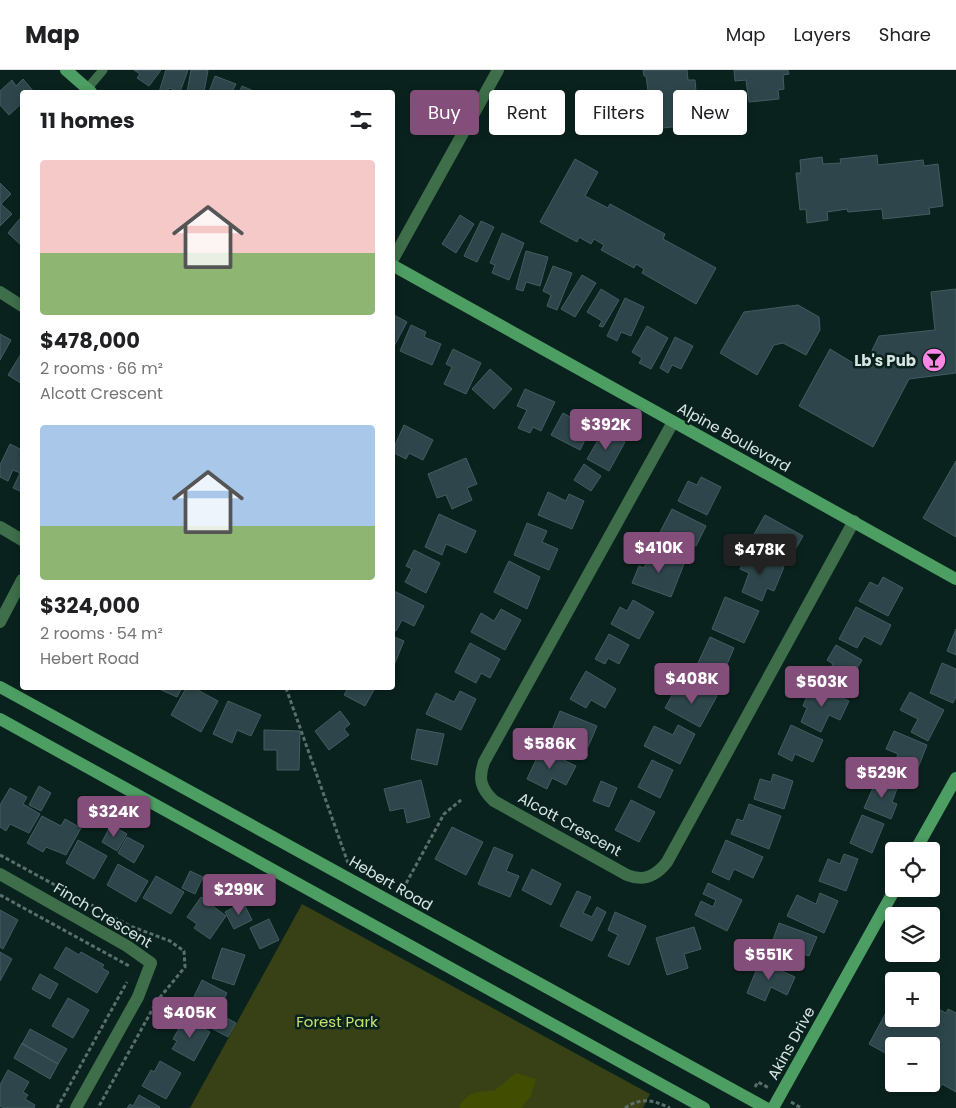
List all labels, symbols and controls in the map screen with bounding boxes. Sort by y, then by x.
text: Map [25,18,80,51]
text: Map [726,22,766,47]
text: Layers [794,22,851,47]
text: Share [879,22,931,47]
chip: Buy [410,90,479,135]
chip: Rent [489,90,565,135]
chip: Filters [575,90,663,135]
chip: New [673,90,747,135]
text: 11 homes [40,106,135,135]
icon: filters [347,106,375,134]
icon: home [163,192,253,282]
text: $478,000 [40,326,140,355]
bar icon: Lb's Pub [921,347,947,373]
place label: Lb's Pub [854,350,916,371]
text: 2 rooms · 66 m² [40,357,163,380]
text: Alcott Crescent [40,382,163,405]
street label: Alpine Boulevard [674,397,794,477]
pin: $392K [571,408,641,451]
text: $392K [581,413,631,436]
icon: home [163,457,253,547]
pin: $410K [624,532,694,574]
pin: $478K [725,534,795,576]
text: $410K [635,536,683,559]
text: $478K [734,538,786,561]
text: $324,000 [40,591,140,620]
text: 2 rooms · 54 m² [40,622,163,645]
text: Hebert Road [40,647,139,670]
pin: $408K [657,662,727,705]
pin: $503K [787,666,857,708]
text: $408K [665,667,719,690]
text: $503K [796,670,848,693]
pin: $586K [515,728,585,770]
text: $586K [524,732,576,755]
pin: $529K [847,756,917,799]
text: $529K [856,761,908,784]
street label: Alcott Crescent [515,787,625,861]
pin: $324K [79,796,149,838]
text: $324K [88,800,140,823]
map controls [885,842,940,1092]
button: locate [885,842,940,897]
street label: Hebert Road [345,851,437,915]
pin: $299K [204,874,274,916]
street label: Finch Crescent [50,877,156,953]
text: $299K [214,878,264,901]
button: layers [885,907,940,962]
pin: $551K [734,938,804,981]
text: $551K [745,943,793,966]
button: + [885,972,940,1027]
pin: $405K [155,996,225,1039]
text: $405K [163,1001,217,1024]
street label: Akins Drive [762,1003,820,1083]
park label: Forest Park [296,1011,378,1032]
button: − [885,1037,940,1092]

